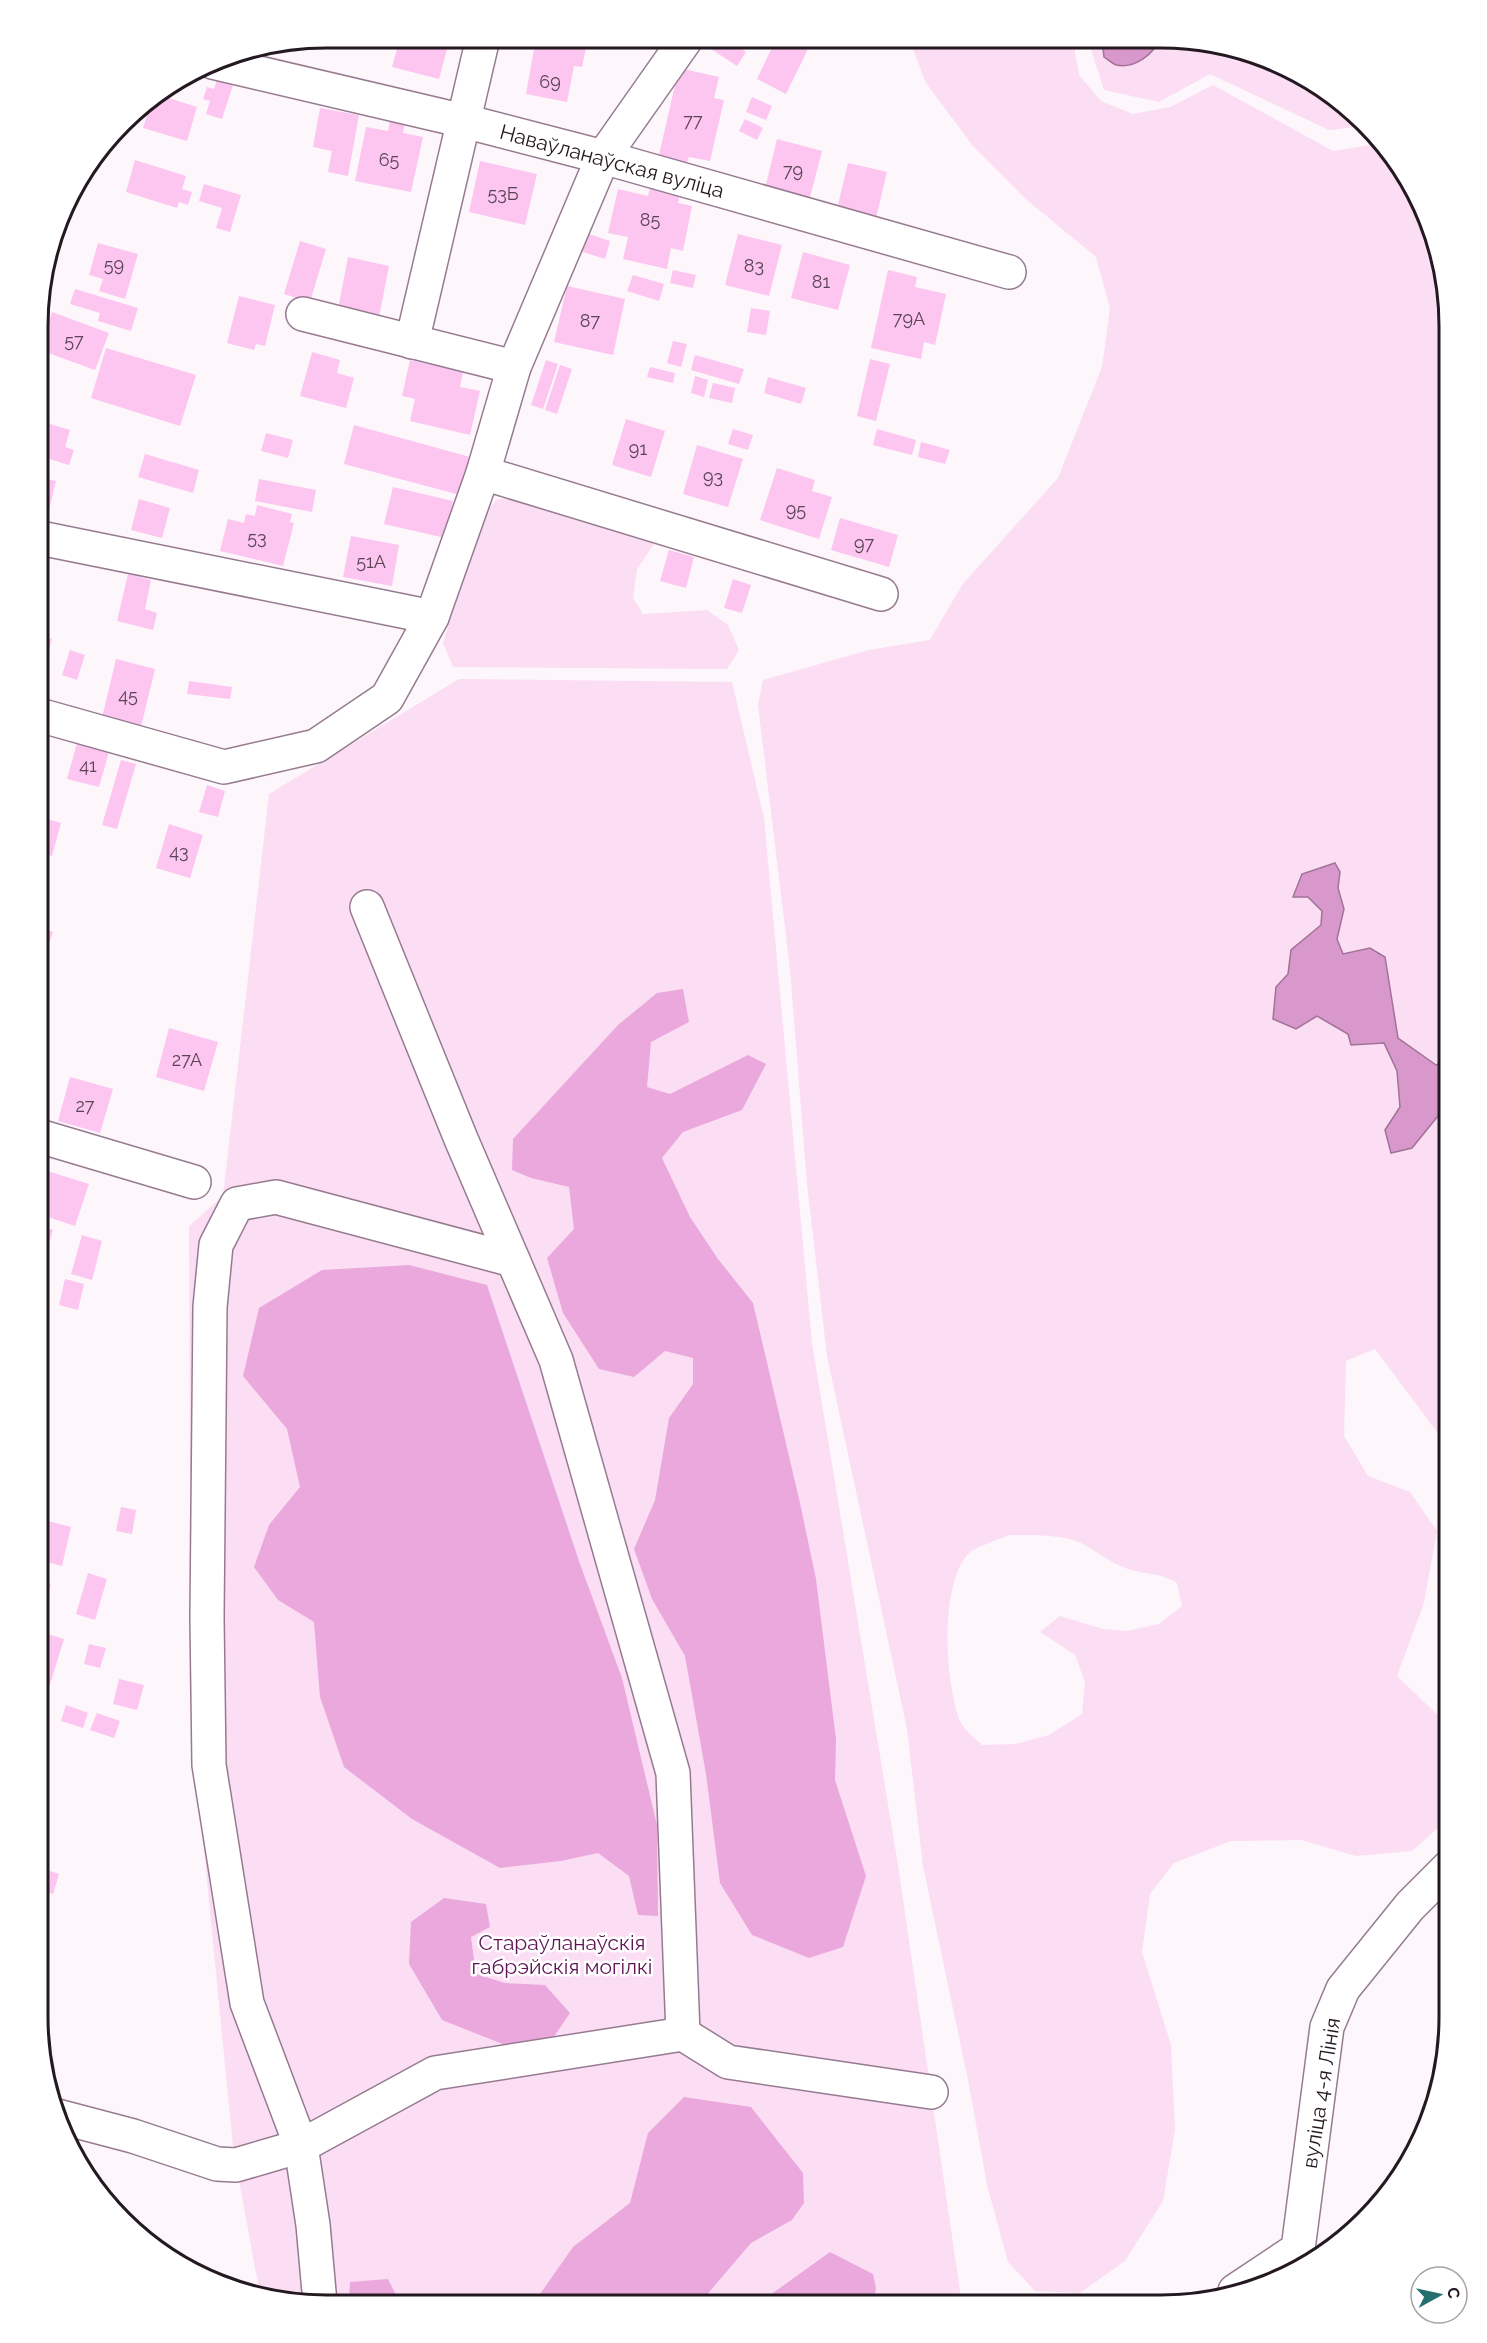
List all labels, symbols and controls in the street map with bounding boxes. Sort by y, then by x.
house number: 69 [539,71,561,92]
house number: 77 [683,110,703,131]
street label: Наваўланаўская вуліца [497,119,727,203]
house number: 65 [379,149,400,170]
house number: 79 [783,160,803,181]
house number: 53Б [487,183,519,204]
house number: 85 [640,209,660,230]
house number: 59 [104,254,124,275]
house number: 83 [744,255,764,276]
house number: 81 [812,271,830,292]
house number: 79А [893,308,925,329]
house number: 87 [580,310,601,331]
house number: 57 [64,330,84,351]
house number: 91 [629,438,647,459]
house number: 93 [703,466,723,487]
house number: 95 [786,499,806,520]
house number: 53 [247,527,267,548]
house number: 97 [854,533,874,554]
house number: 51А [356,551,386,572]
house number: 45 [118,685,138,706]
house number: 41 [79,755,97,776]
house number: 43 [169,841,189,862]
house number: 27А [172,1049,202,1070]
house number: 27 [75,1095,95,1116]
park label: Стараўланаўскія габрэйскія могілкі [472,1930,652,1979]
street label: вуліца 4-я Лінія [1297,2016,1345,2170]
north arrow [1409,2265,1469,2325]
text: С [1443,2286,1464,2300]

